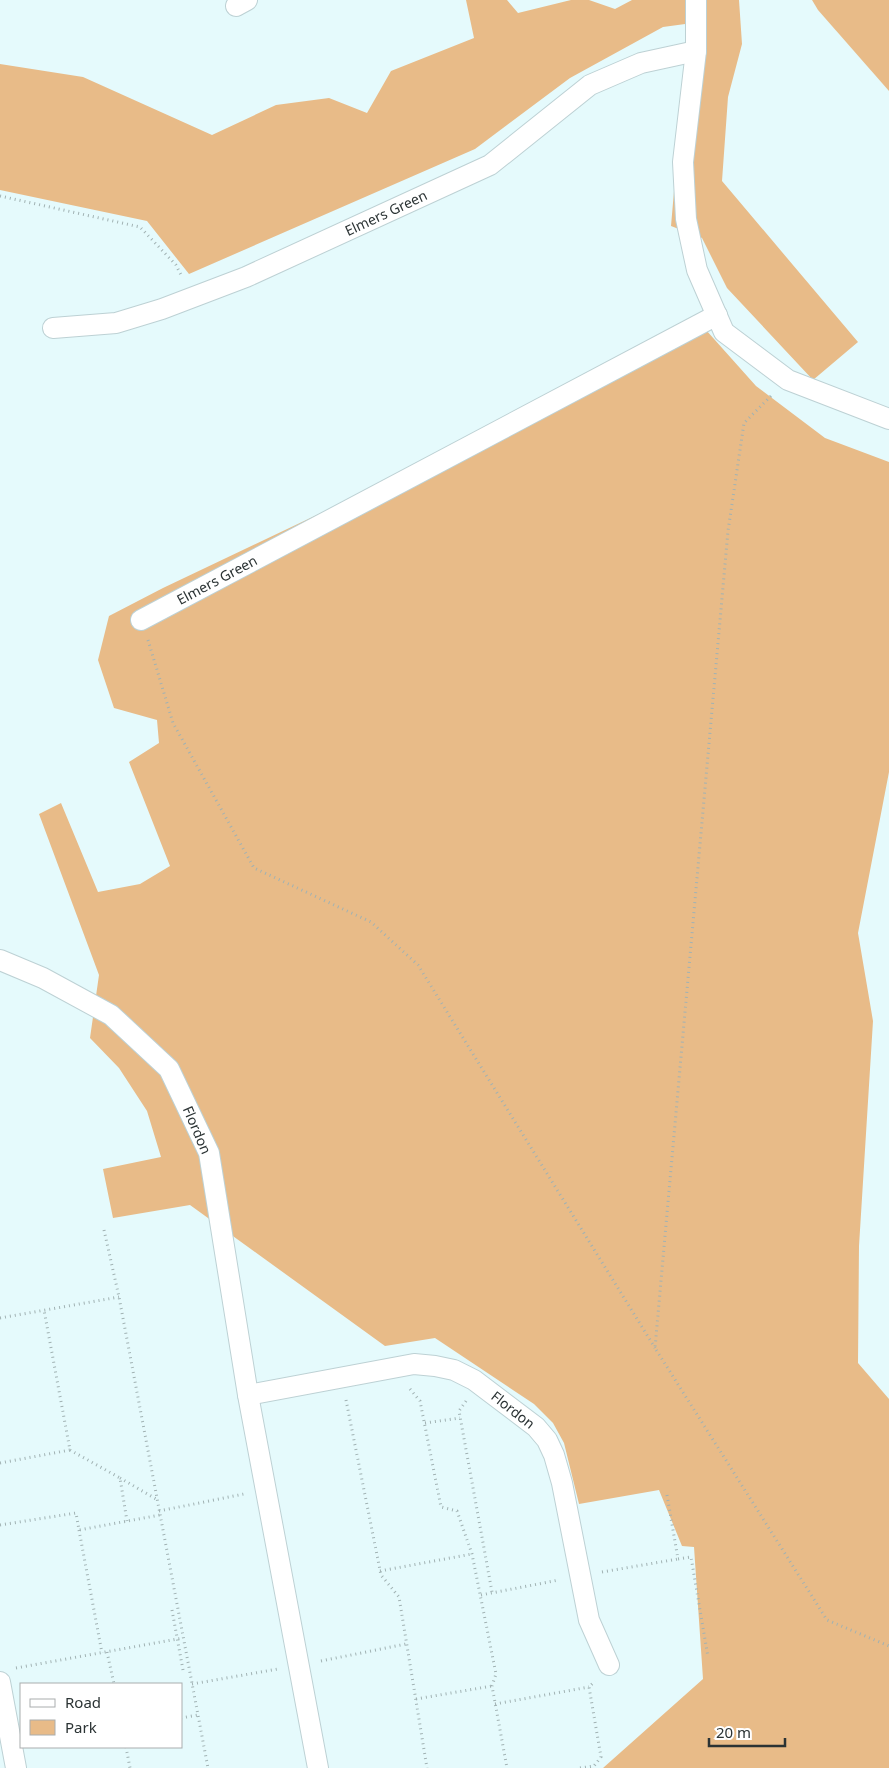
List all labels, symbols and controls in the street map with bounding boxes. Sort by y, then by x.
street label: Elmers Green [342,185,430,240]
street label: Elmers Green [173,550,260,609]
street label: Flordon [179,1103,216,1157]
street label: Flordon [488,1387,539,1433]
legend [20,1683,182,1748]
text: Road [65,1692,101,1712]
scale bar [709,1716,785,1748]
text: Park [65,1717,97,1737]
text: 20 m [716,1722,751,1742]

